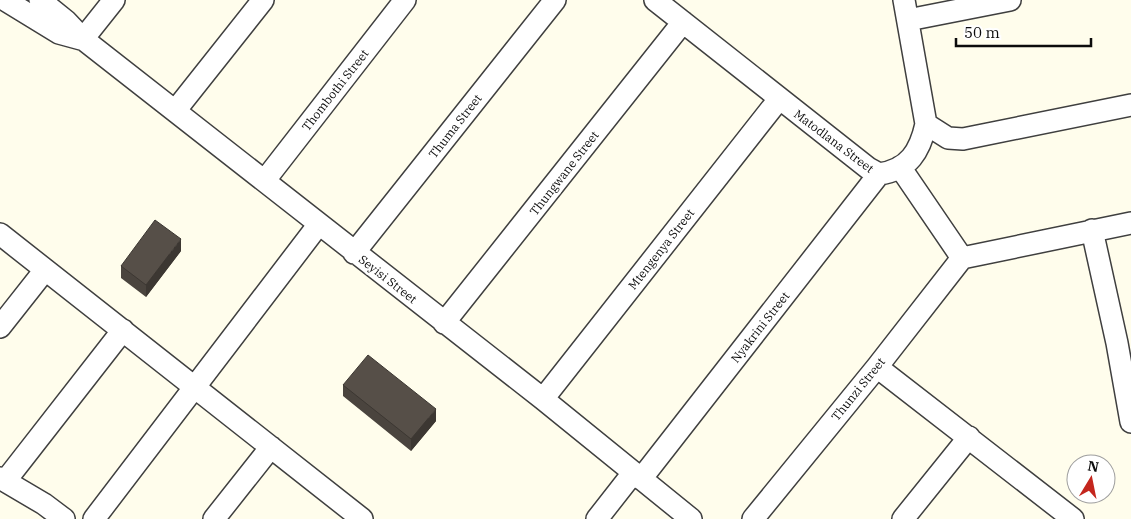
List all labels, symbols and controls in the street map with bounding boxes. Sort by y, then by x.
scale bar [956,15,1091,47]
text: 50 m [964,23,1000,42]
street label: Thombothi Street [298,46,372,134]
street label: Thuma Street [425,91,485,161]
street label: Matodlana Street [791,106,877,176]
street label: Thungwane Street [526,128,602,218]
street label: Mtengenya Street [625,206,697,292]
street label: Seyisi Street [356,252,420,306]
street label: Nyakrini Street [728,288,792,366]
street label: Thunzi Street [828,354,888,424]
north arrow [1066,454,1116,504]
text: N [1086,456,1100,476]

